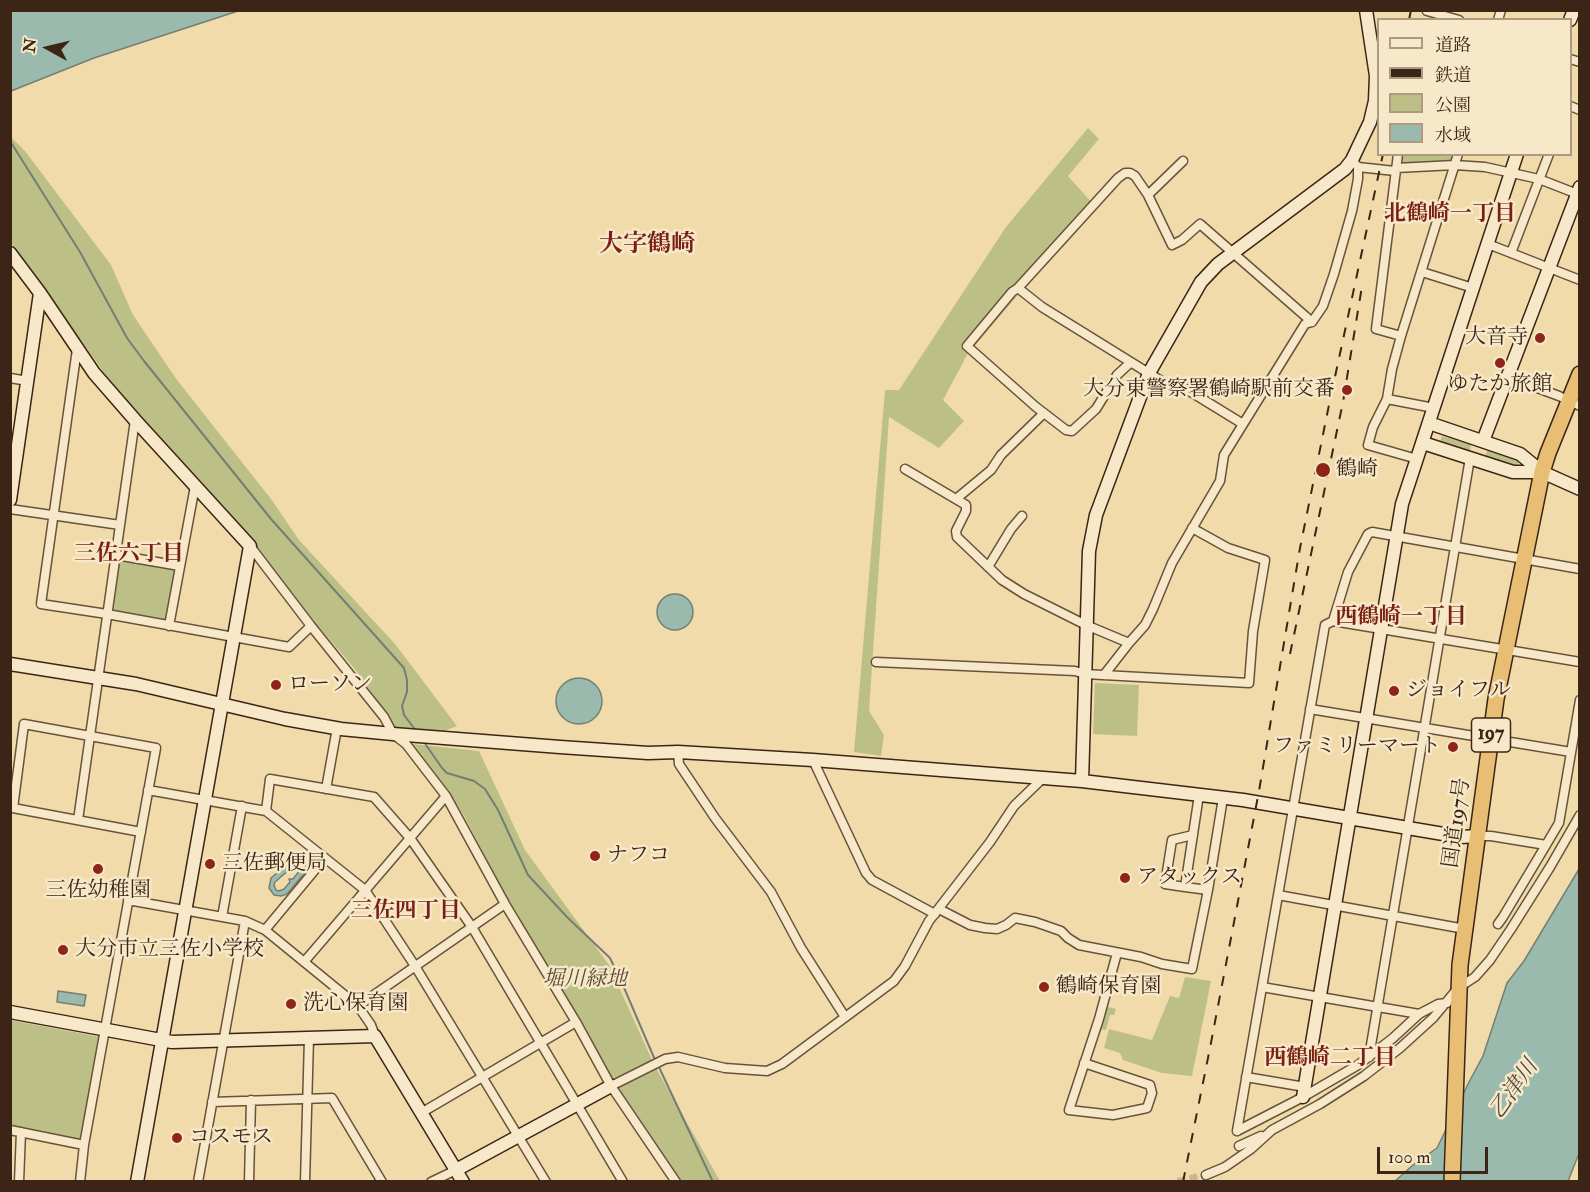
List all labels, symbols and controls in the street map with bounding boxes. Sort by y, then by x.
north arrow [18,18,78,78]
legend [1377,18,1572,156]
text: 道路 [1435,34,1471,57]
text: N [19,37,41,54]
text: 鉄道 [1435,64,1471,87]
text: 公園 [1435,94,1471,117]
text: 水域 [1435,124,1471,147]
district label: 北鶴崎一丁目 [1384,202,1516,228]
district label: 大字鶴崎 [599,232,695,260]
place label: 大音寺 [1465,325,1528,351]
marker: 大音寺 [1533,331,1547,345]
marker: ゆたか旅館 [1493,356,1507,370]
place label: ゆたか旅館 [1448,372,1552,398]
place label: 大分東警察署鶴崎駅前交番 [1083,377,1335,403]
marker: 大分東警察署鶴崎駅前交番 [1340,383,1354,397]
place label: 鶴崎 [1336,457,1378,483]
marker: 鶴崎 [1314,461,1332,479]
district label: 三佐六丁目 [74,542,184,568]
district label: 西鶴崎一丁目 [1335,605,1467,631]
place label: ローソン [288,672,372,698]
marker: ローソン [269,678,283,692]
place label: ジョイフル [1406,678,1511,704]
marker: ジョイフル [1387,684,1401,698]
road number: 197 [1472,718,1510,752]
place label: ファミリーマート [1273,734,1441,760]
marker: ファミリーマート [1446,740,1460,754]
street label: 国道197号 [1439,776,1477,870]
place label: ナフコ [607,843,670,869]
marker: ナフコ [588,849,602,863]
place label: 三佐郵便局 [222,851,327,877]
marker: 三佐郵便局 [203,857,217,871]
marker: 三佐幼稚園 [91,862,105,876]
place label: アタックス [1137,865,1242,891]
marker: アタックス [1118,871,1132,885]
place label: 三佐幼稚園 [46,878,150,904]
district label: 三佐四丁目 [351,899,461,925]
place label: 大分市立三佐小学校 [75,937,264,963]
marker: 大分市立三佐小学校 [56,943,70,957]
park label: 堀川緑地 [543,967,627,993]
place label: 鶴崎保育園 [1056,974,1161,1000]
marker: 鶴崎保育園 [1037,980,1051,994]
place label: 洗心保育園 [303,991,408,1017]
marker: 洗心保育園 [284,997,298,1011]
district label: 西鶴崎二丁目 [1264,1046,1396,1072]
water label: 乙津川 [1485,1055,1545,1125]
place label: コスモス [189,1125,273,1151]
marker: コスモス [170,1131,184,1145]
scale bar [1380,1135,1491,1173]
text: 100 m [1388,1146,1431,1169]

